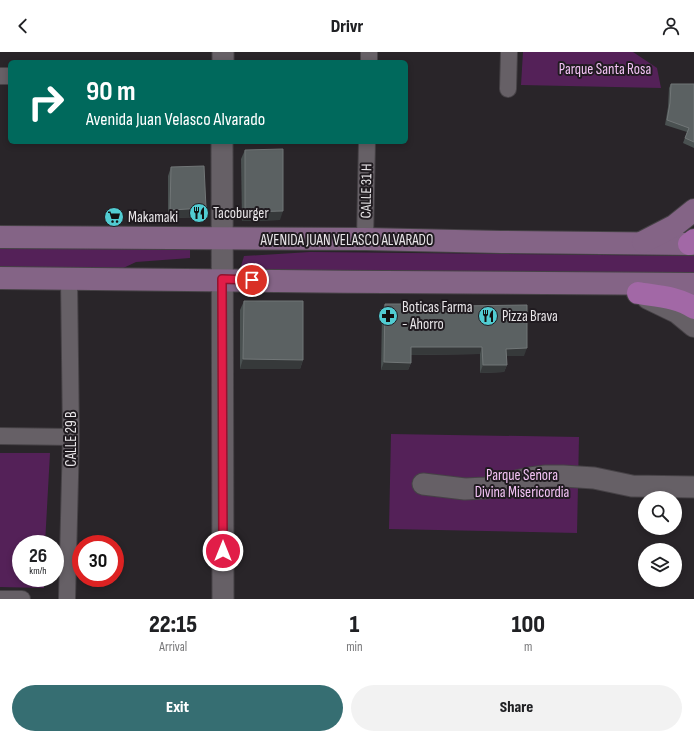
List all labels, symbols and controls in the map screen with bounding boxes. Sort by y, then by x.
icon: back [12,15,34,37]
icon: person [660,15,682,37]
text: Drivr [331,16,363,37]
park label: Parque Santa Rosa [559,60,651,79]
text: 90 m [86,75,136,108]
icon: right [20,76,72,128]
text: Avenida Juan Velasco Alvarado [86,109,265,130]
street label: CALLE 31 H [357,163,376,219]
restaurant icon: Tacoburger [188,202,210,224]
place label: Tacoburger [213,204,269,223]
supermarket icon: Makamaki [103,206,125,228]
place label: Makamaki [128,208,178,227]
street label: AVENIDA JUAN VELASCO ALVARADO [260,231,433,250]
pin [235,263,269,297]
icon: arrive [241,269,263,291]
place label: Boticas Farma - Ahorro [402,298,473,334]
pharmacy icon: Boticas Farma - Ahorro [377,305,399,327]
restaurant icon: Pizza Brava [477,305,499,327]
place label: Pizza Brava [502,307,558,326]
street label: CALLE 29 B [62,411,81,467]
park label: Parque Señora Divina Misericordia [475,466,570,502]
map controls [638,491,682,587]
button: search [638,491,682,535]
position arrow [202,530,244,572]
speed limit sign: 30 [72,535,124,587]
button: layers [638,543,682,587]
text: 26 [29,544,47,568]
text: km/h [29,565,47,577]
text: 22:15 [149,610,197,639]
text: 1 [349,610,359,639]
text: 100 [512,610,545,639]
text: Arrival [159,639,187,655]
text: min [346,639,363,655]
text: m [524,639,532,655]
button: Exit [12,685,343,731]
button: Share [351,685,682,731]

